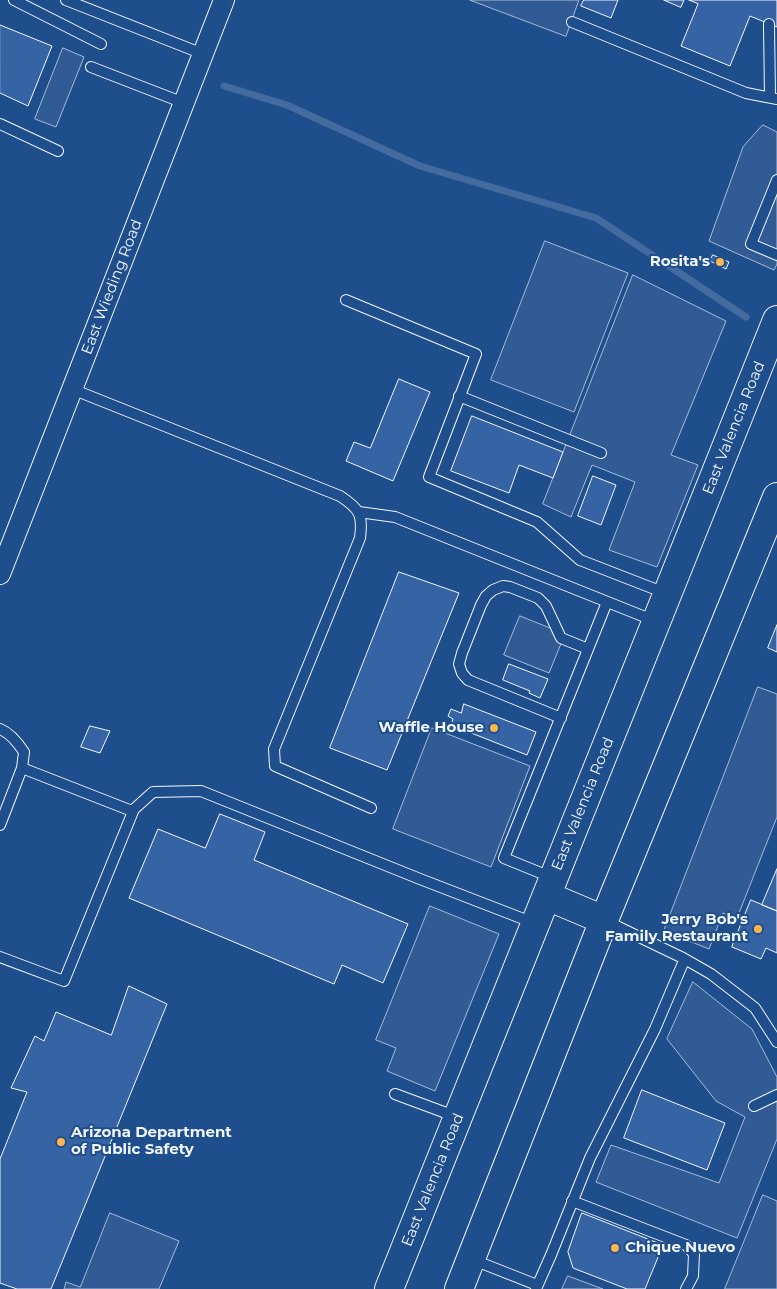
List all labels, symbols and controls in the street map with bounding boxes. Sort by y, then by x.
street label: East Wieding Road [78,217,146,357]
place label: Rosita's [650,253,710,271]
marker: Rosita's [714,256,726,268]
street label: East Valencia Road [699,359,769,497]
place label: Waffle House [379,719,484,737]
marker: Waffle House [488,722,500,734]
street label: East Valencia Road [548,735,618,873]
place label: Jerry Bob's Family Restaurant [605,911,748,946]
marker: Jerry Bob's Family Restaurant [752,923,764,935]
street label: East Valencia Road [398,1111,468,1249]
place label: Arizona Department of Public Safety [71,1124,232,1159]
marker: Arizona Department of Public Safety [55,1136,67,1148]
place label: Chique Nuevo [625,1239,735,1257]
marker: Chique Nuevo [609,1242,621,1254]

